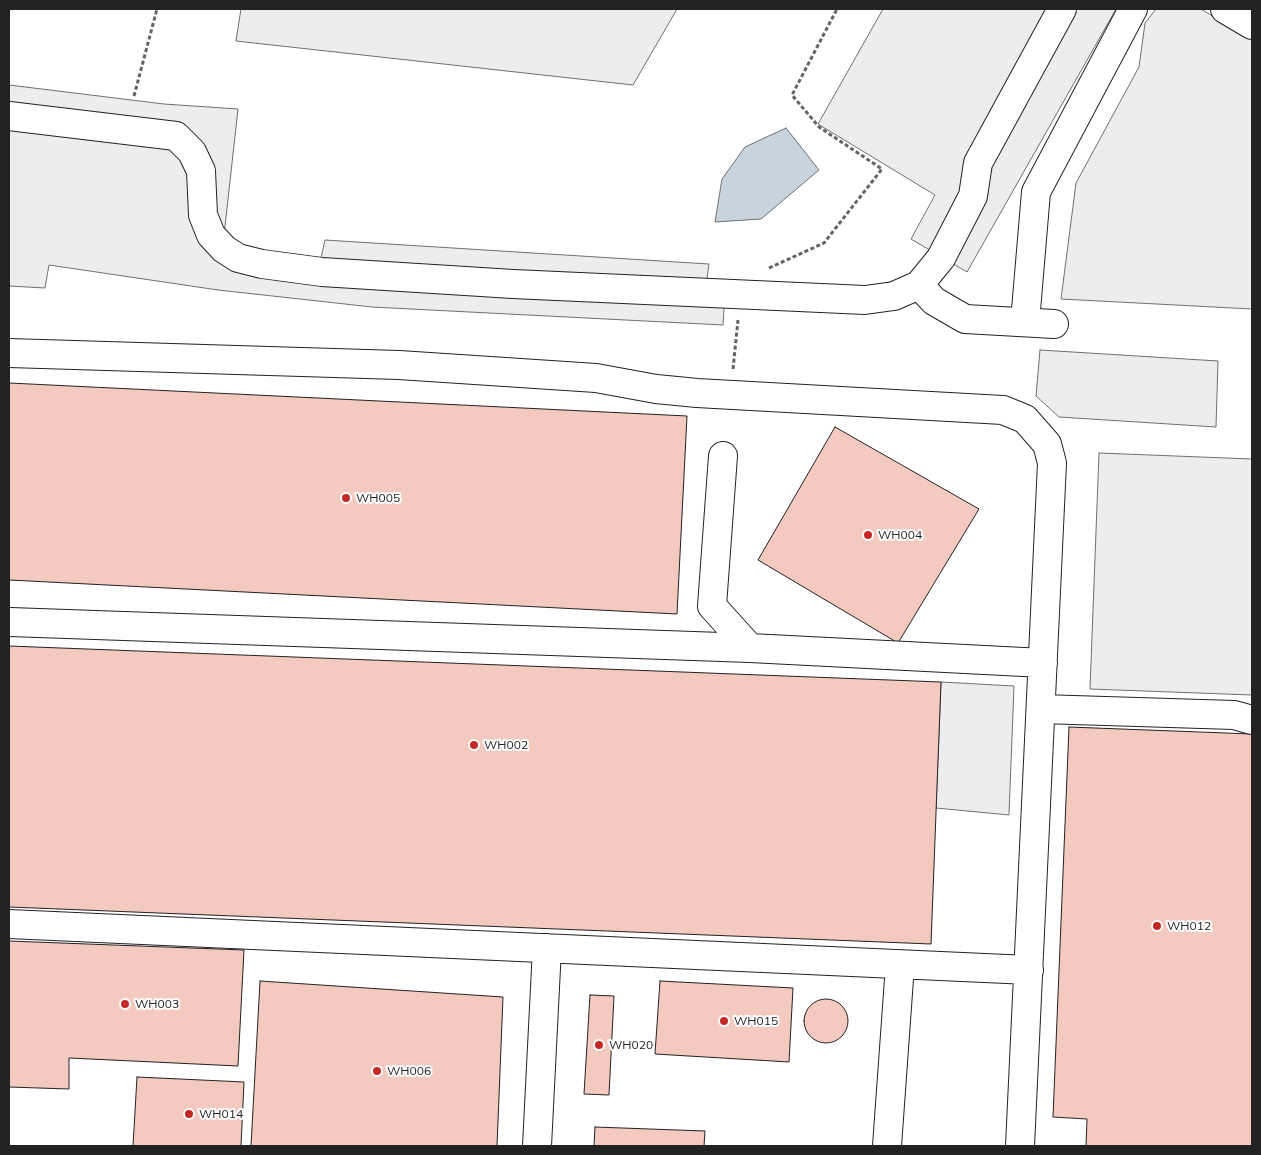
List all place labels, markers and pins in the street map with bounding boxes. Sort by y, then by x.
place label: WH005 [356,491,400,505]
marker: WH005 [340,492,352,504]
place label: WH004 [878,528,922,542]
marker: WH004 [862,529,874,541]
place label: WH002 [484,738,528,752]
marker: WH002 [468,739,480,751]
place label: WH012 [1167,919,1211,933]
marker: WH012 [1151,920,1163,932]
place label: WH003 [135,997,179,1011]
marker: WH003 [119,998,131,1010]
place label: WH015 [734,1014,778,1028]
marker: WH015 [718,1015,730,1027]
place label: WH020 [609,1038,653,1052]
marker: WH020 [593,1039,605,1051]
place label: WH006 [387,1064,431,1078]
marker: WH006 [371,1065,383,1077]
place label: WH014 [199,1107,243,1121]
marker: WH014 [183,1108,195,1120]

